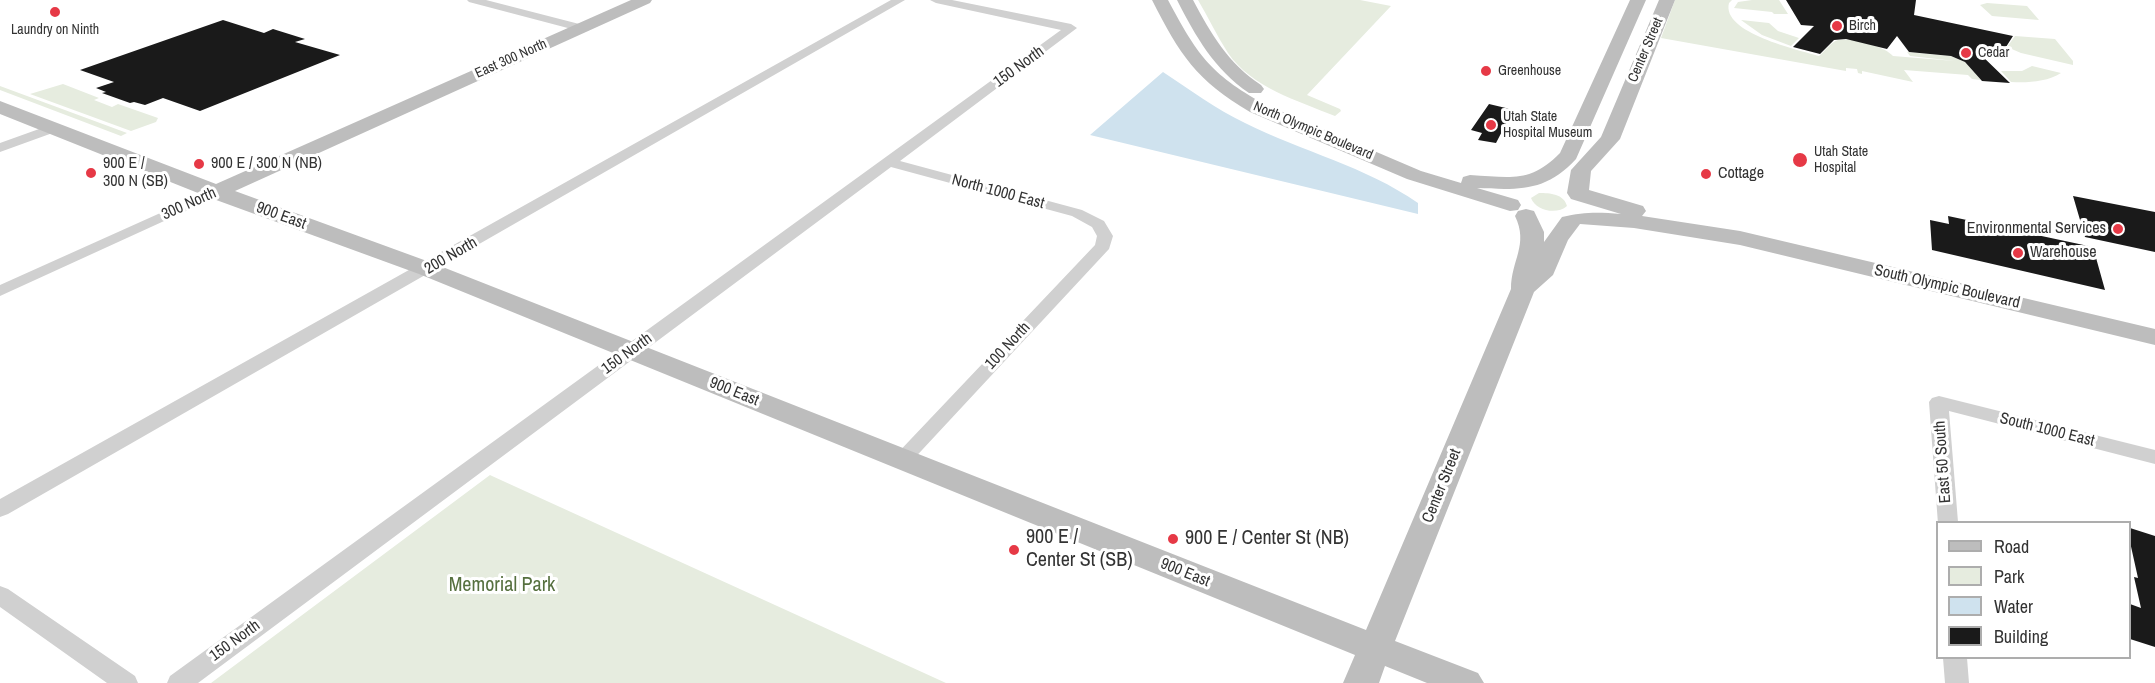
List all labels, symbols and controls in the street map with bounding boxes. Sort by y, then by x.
marker: Laundry on Ninth [48,5,62,19]
street label: Center Street [1625,15,1667,85]
place label: Birch [1849,18,1876,34]
marker: Birch [1830,19,1844,33]
place label: Laundry on Ninth [11,22,99,38]
street label: East 300 North [473,36,549,82]
street label: 150 North [990,42,1048,92]
place label: Cedar [1978,45,2009,61]
marker: Cedar [1959,46,1973,60]
place label: Greenhouse [1498,63,1561,79]
marker: Greenhouse [1479,64,1493,78]
street label: North Olympic Boulevard [1251,98,1375,164]
place label: Utah State Hospital Museum [1503,109,1592,142]
marker: Utah State Hospital Museum [1484,118,1498,132]
place label: Utah State Hospital [1814,144,1868,176]
marker: Utah State Hospital [1791,151,1809,169]
place label: 900 E / 300 N (SB) [103,154,168,192]
place label: 900 E / 300 N (NB) [211,154,322,174]
marker: 900 E / 300 N (NB) [192,157,206,171]
place label: Cottage [1718,164,1764,184]
marker: 900 E / 300 N (SB) [84,166,98,180]
marker: Cottage [1699,167,1713,181]
street label: North 1000 East [950,170,1046,214]
street label: 300 North [159,184,219,224]
street label: 900 East [253,198,309,234]
place label: Environmental Services [1967,219,2106,239]
marker: Environmental Services [2111,222,2125,236]
street label: 200 North [421,233,481,279]
place label: Warehouse [2030,243,2097,263]
marker: Warehouse [2011,246,2025,260]
street label: South Olympic Boulevard [1872,261,2022,313]
street label: 100 North [981,318,1035,374]
street label: 150 North [598,329,656,379]
street label: 900 East [706,373,762,411]
street label: South 1000 East [1998,409,2096,451]
street label: East 50 South [1931,420,1955,504]
street label: Center Street [1418,446,1466,526]
legend [1936,521,2131,659]
place label: 900 E / Center St (SB) [1026,526,1133,573]
place label: 900 E / Center St (NB) [1185,527,1349,551]
marker: 900 E / Center St (NB) [1166,532,1180,546]
text: Road [1994,534,2029,559]
marker: 900 E / Center St (SB) [1007,543,1021,557]
street label: 900 East [1157,554,1213,592]
text: Park [1994,564,2024,589]
park label: Memorial Park [449,574,555,598]
text: Water [1994,594,2033,619]
street label: 150 North [206,616,264,666]
text: Building [1994,624,2048,649]

